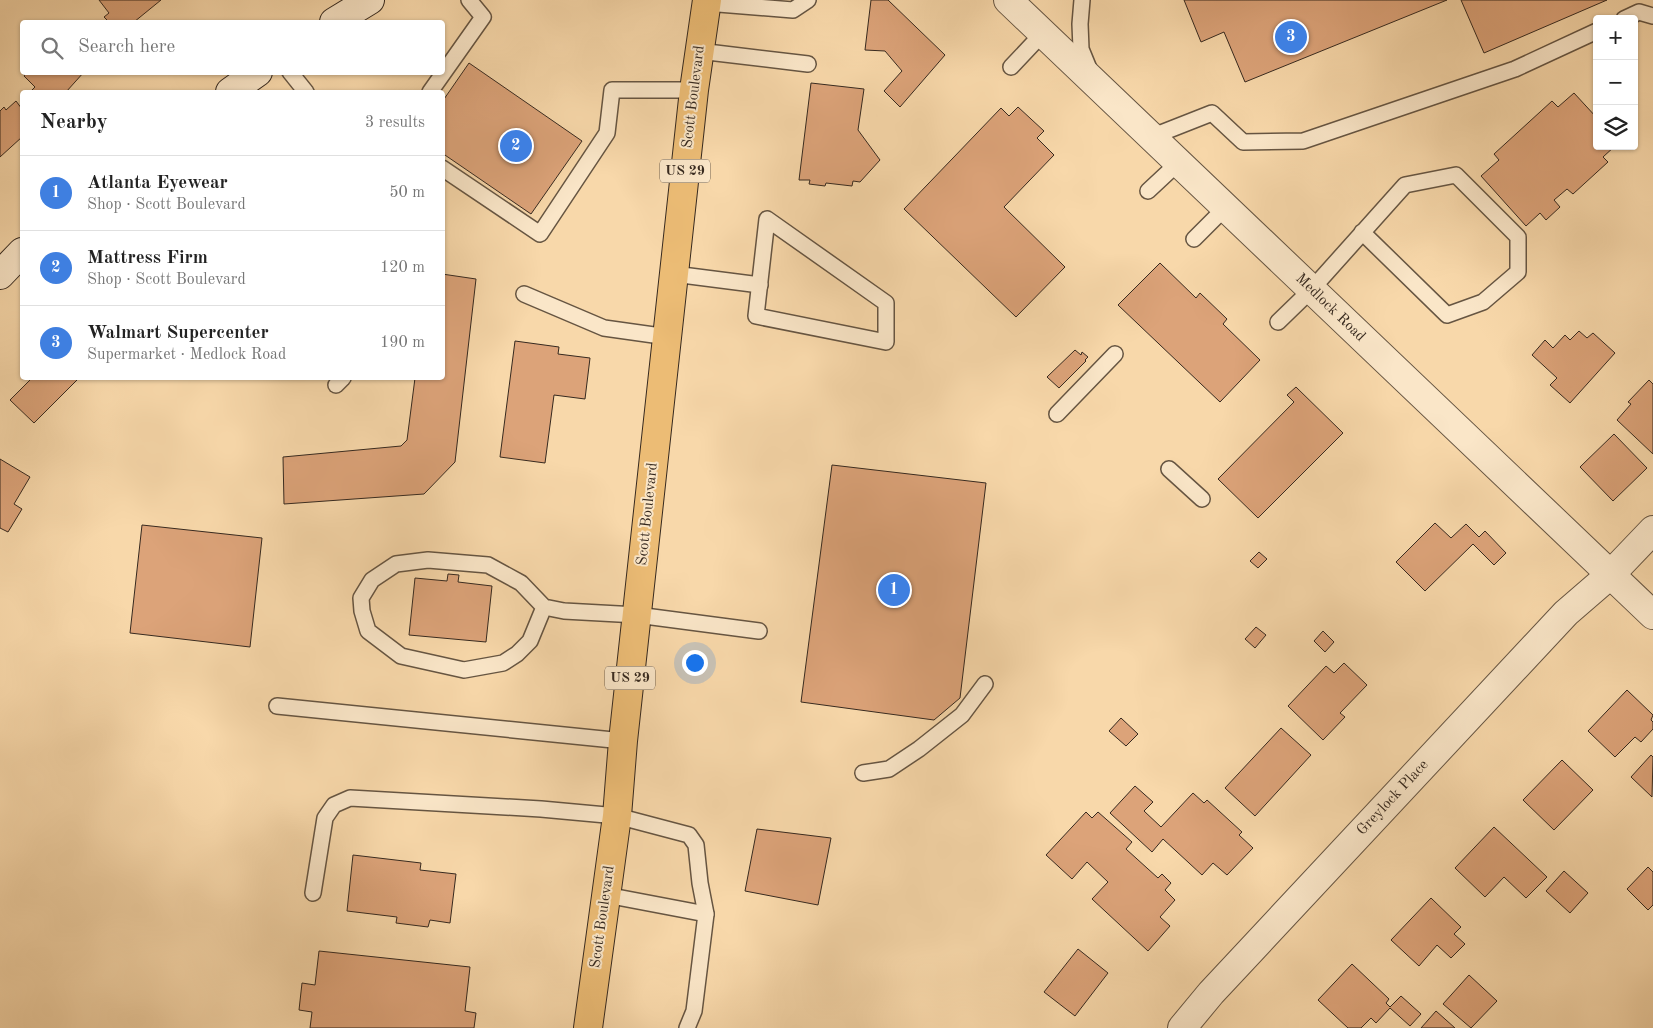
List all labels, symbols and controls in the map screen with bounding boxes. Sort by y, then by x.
map controls [1593,15,1638,150]
button: + [1593,15,1638,60]
pin: 3 [1275,18,1307,56]
search box [20,20,445,75]
icon: search [38,34,66,62]
text: Search here [78,38,175,57]
street label: Scott Boulevard [680,45,708,149]
button: − [1593,60,1638,105]
button: layers [1593,105,1638,150]
text: Nearby [40,112,108,133]
text: 3 results [365,115,425,131]
pin: 2 [500,127,532,165]
road number: US 29 [660,160,710,182]
text: Atlanta Eyewear [87,174,228,193]
text: 1 [51,185,61,201]
text: 50 m [389,185,425,201]
text: Shop · Scott Boulevard [87,197,246,213]
text: Mattress Firm [87,249,208,268]
text: 2 [51,260,61,276]
text: 120 m [380,260,425,276]
street label: Medlock Road [1292,271,1368,345]
text: Shop · Scott Boulevard [87,272,246,288]
text: Walmart Supercenter [87,324,269,343]
text: 3 [51,335,61,351]
text: 190 m [380,335,425,351]
text: Supermarket · Medlock Road [87,347,286,363]
street label: Scott Boulevard [635,462,661,566]
pin: 1 [878,571,910,609]
your location [682,650,708,676]
road number: US 29 [605,666,655,690]
street label: Greylock Place [1354,757,1432,839]
street label: Scott Boulevard [588,864,618,969]

